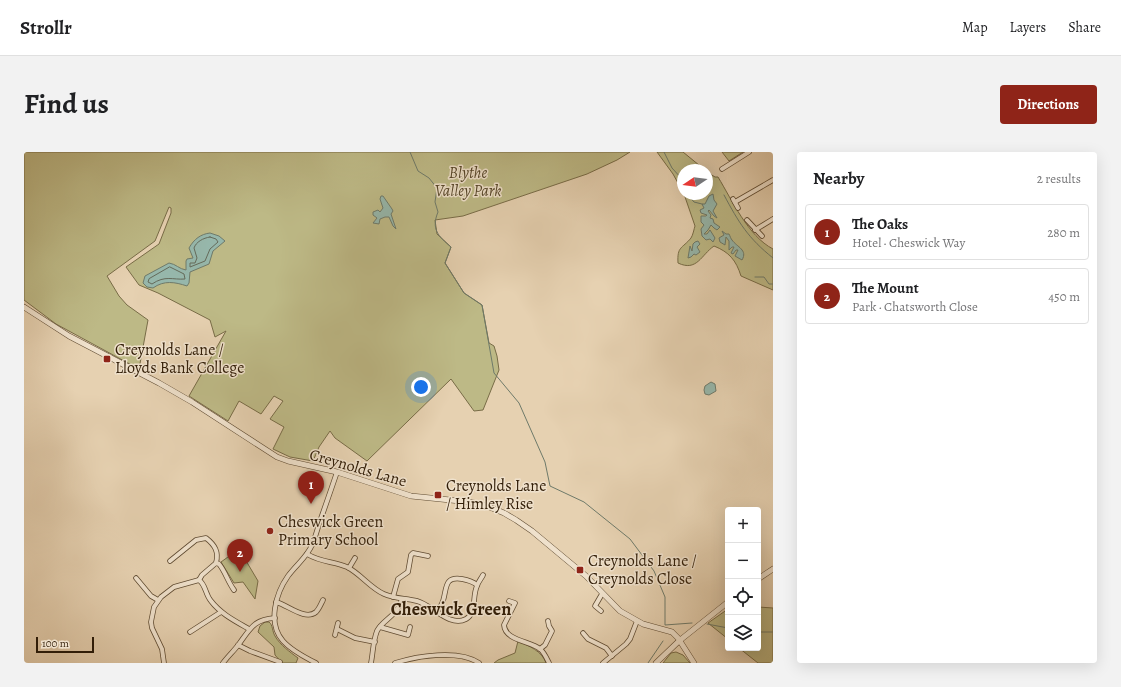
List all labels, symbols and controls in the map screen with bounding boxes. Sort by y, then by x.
text: Strollr [20,15,72,41]
text: Map [962,18,988,37]
text: Layers [1010,18,1046,37]
text: Share [1068,18,1101,37]
text: Find us [24,85,109,123]
button: Directions [1000,85,1097,124]
park label: Blythe Valley Park [435,162,501,202]
north arrow [677,164,713,200]
text: Nearby [813,167,864,190]
text: 2 results [1037,170,1081,187]
text: The Oaks [852,214,908,234]
text: 1 [825,224,829,241]
text: 280 m [1047,224,1080,241]
text: Hotel · Cheswick Way [852,234,965,251]
text: The Mount [852,278,919,298]
text: 2 [824,288,830,305]
text: 450 m [1048,288,1080,305]
text: Park · Chatsworth Close [852,298,978,315]
place label: Creynolds Lane / Lloyds Bank College [115,339,244,379]
marker: Creynolds Lane / Lloyds Bank College [102,354,112,364]
your location [411,377,431,397]
street label: Creynolds Lane [307,444,409,492]
pin: 1 [298,471,324,504]
place label: Creynolds Lane / Himley Rise [446,475,546,515]
marker: Creynolds Lane / Himley Rise [433,490,443,500]
map controls [725,507,761,651]
button: + [725,507,761,543]
place label: Cheswick Green Primary School [278,511,384,551]
marker: Cheswick Green Primary School [265,526,275,536]
pin: 2 [227,539,253,572]
button: − [725,543,761,579]
place label: Creynolds Lane / Creynolds Close [588,550,697,590]
marker: Creynolds Lane / Creynolds Close [575,565,585,575]
button: locate [725,579,761,615]
district label: Cheswick Green [391,597,511,621]
button: layers [725,615,761,651]
scale bar [36,635,94,654]
text: 100 m [42,636,69,651]

